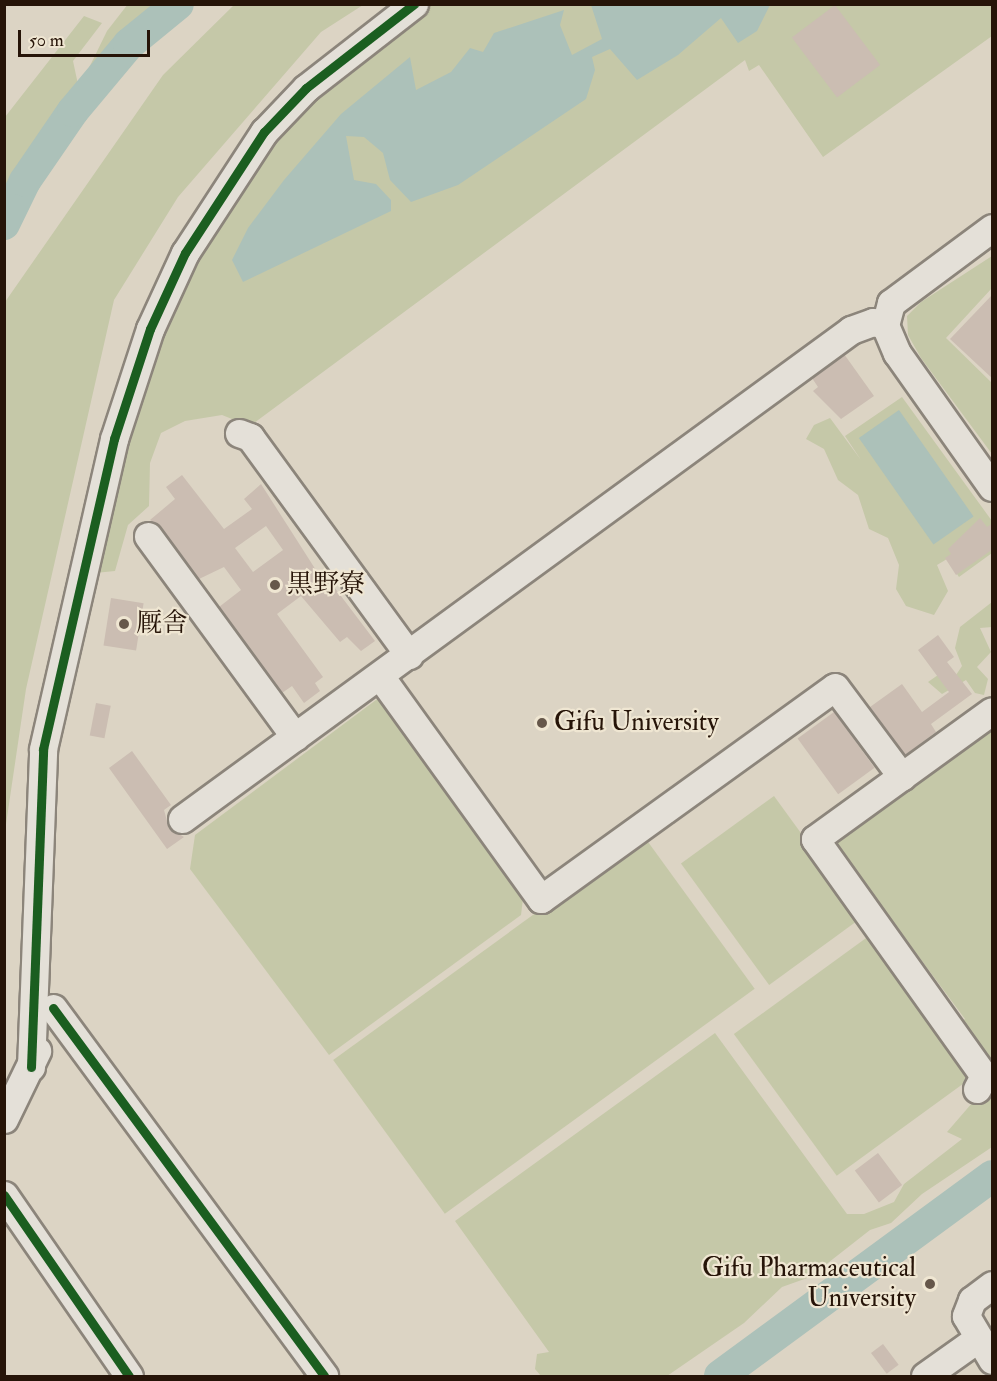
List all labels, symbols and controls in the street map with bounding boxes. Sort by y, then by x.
scale bar [21,18,153,56]
text: 50 m [29,29,64,52]
place label: 黒野寮 [287,569,365,601]
marker: 黒野寮 [268,578,282,592]
place label: 厩舎 [136,608,188,640]
marker: 厩舎 [117,617,131,631]
place label: Gifu University [554,707,719,739]
marker: Gifu University [535,716,549,730]
place label: Gifu Pharmaceutical University [702,1253,916,1314]
marker: Gifu Pharmaceutical University [921,1275,939,1293]

